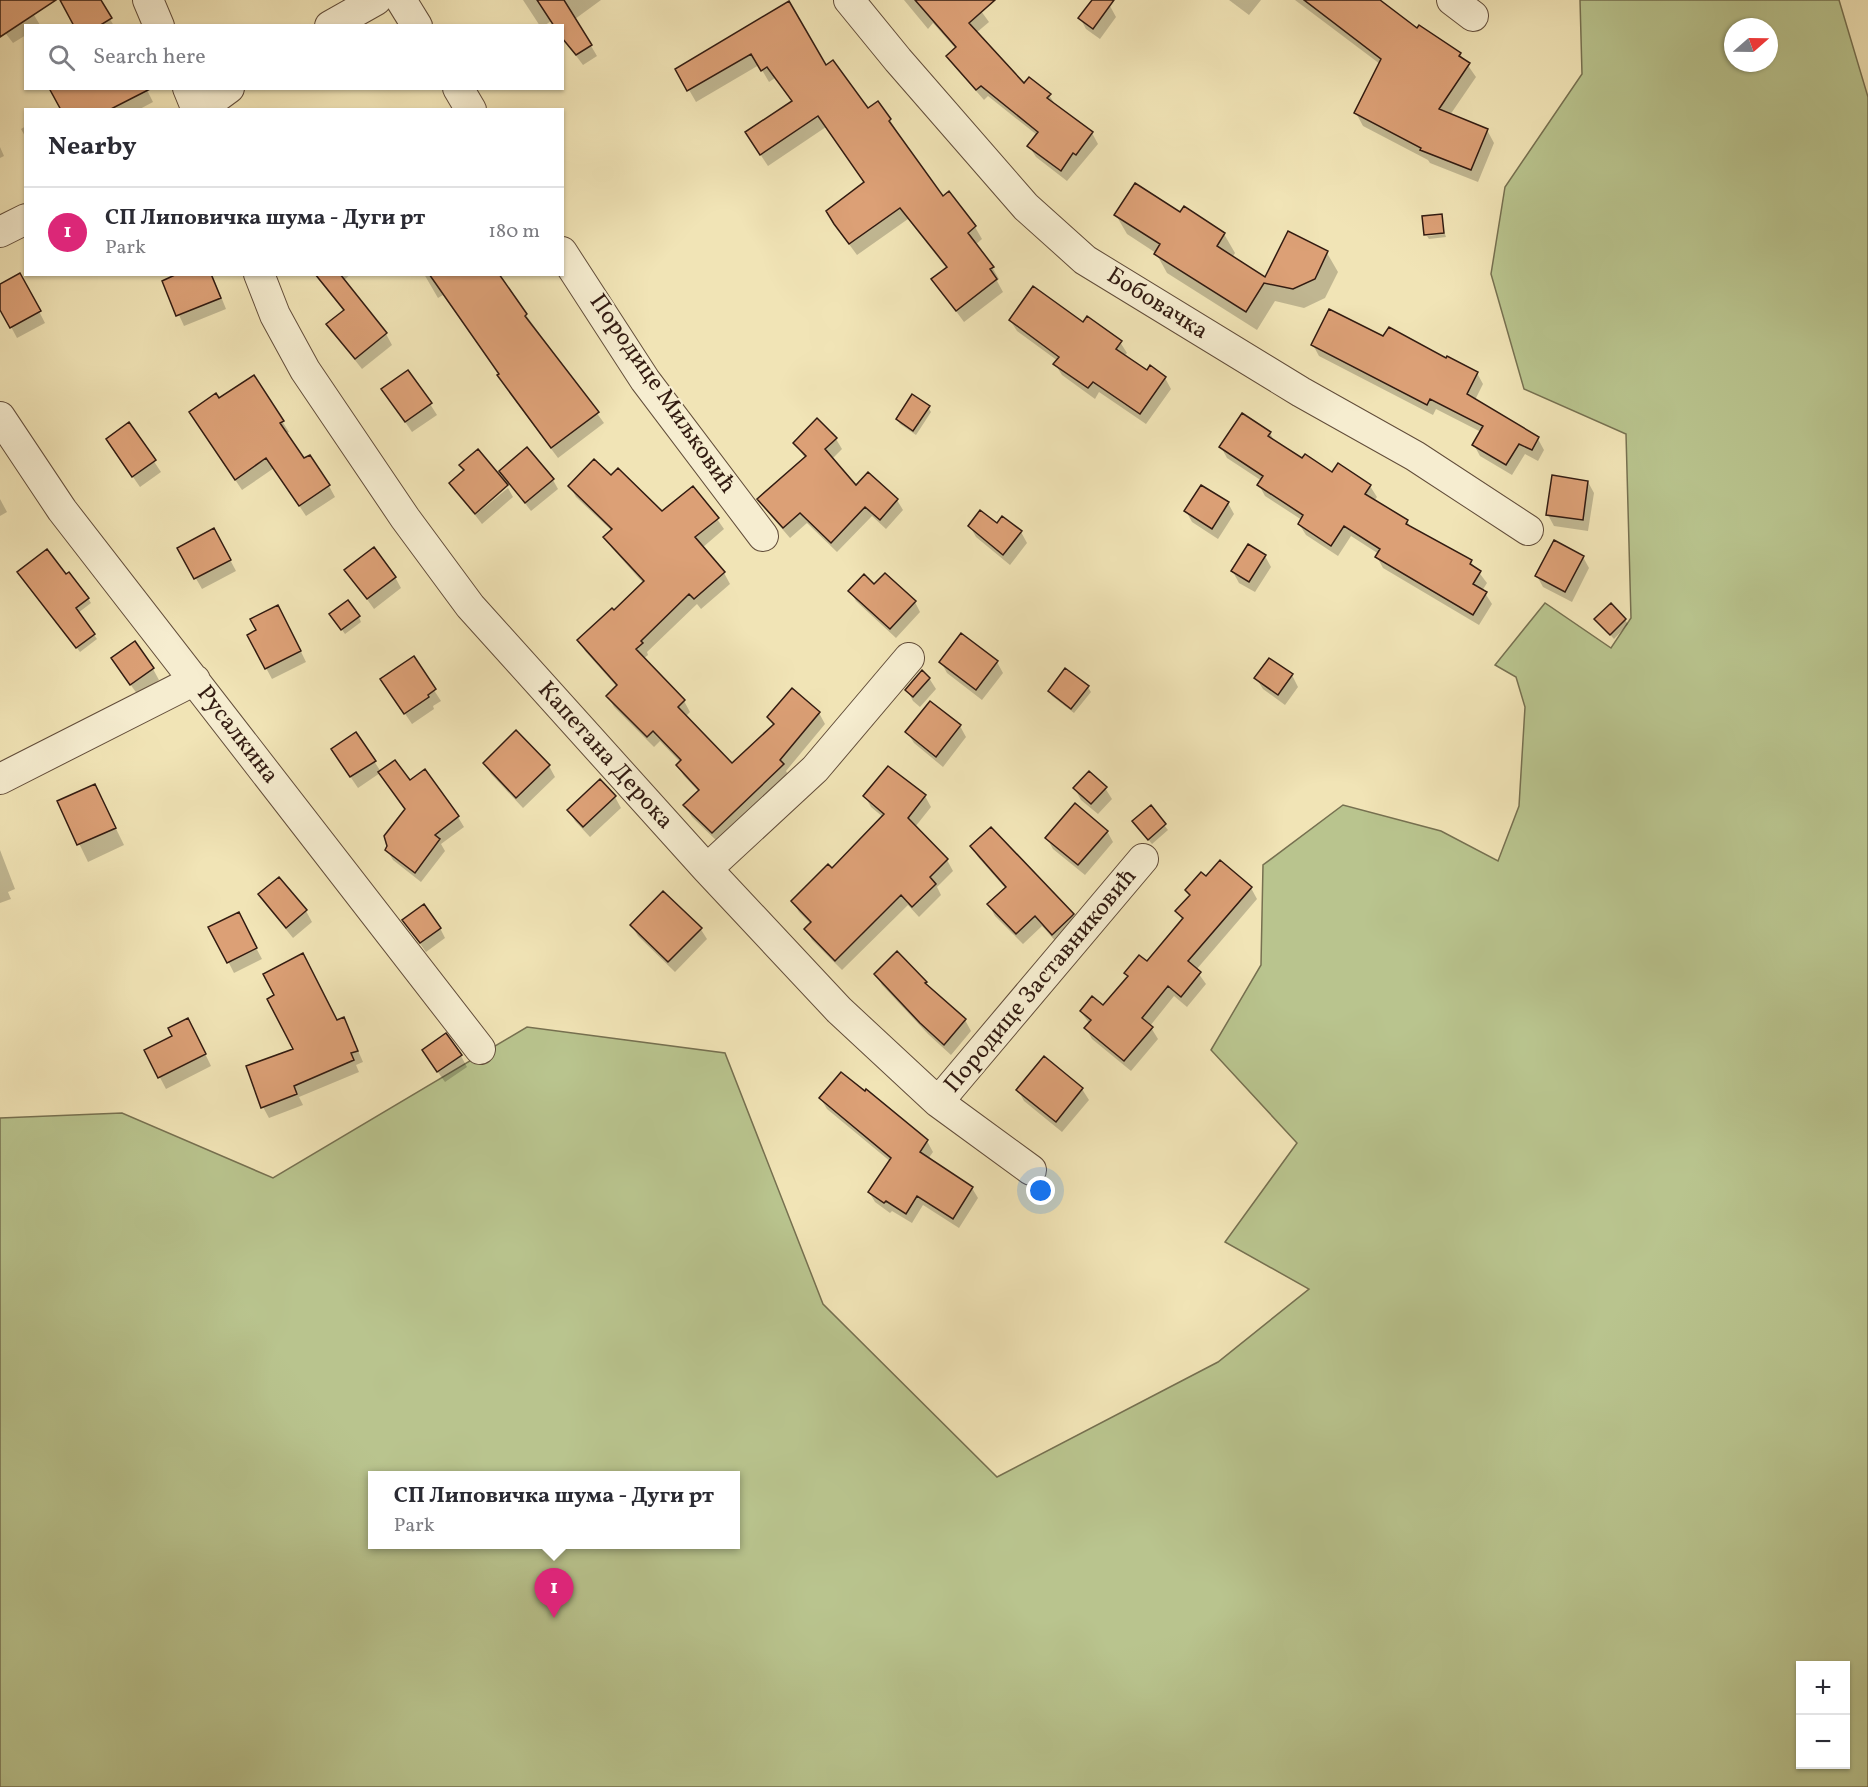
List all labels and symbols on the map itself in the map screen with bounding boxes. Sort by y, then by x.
north arrow [1724,18,1778,72]
street label: Бобовачка [1100,259,1214,349]
street label: Породице Миљковић [580,287,744,501]
street label: Капетана Дерока [529,674,681,838]
street label: Русалкина [188,679,286,791]
street label: Породице Заставниковић [937,861,1145,1101]
your location [1026,1176,1055,1205]
pin: 1 [534,1568,574,1618]

